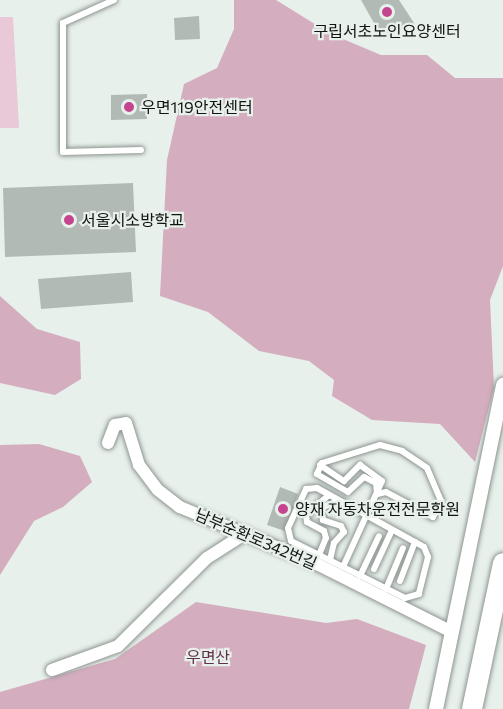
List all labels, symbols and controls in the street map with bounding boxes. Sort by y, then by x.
marker: 구립서초노인요양센터 [380,5,394,19]
place label: 구립서초노인요양센터 [313,21,461,41]
place label: 우면119안전센터 [141,97,253,117]
marker: 우면119안전센터 [122,100,136,114]
place label: 서울시소방학교 [81,210,184,230]
marker: 서울시소방학교 [62,213,76,227]
place label: 양재 자동차운전전문학원 [295,499,460,519]
marker: 양재 자동차운전전문학원 [276,502,290,516]
street label: 남부순환로342번길 [192,505,320,573]
park label: 우면산 [186,647,230,667]

